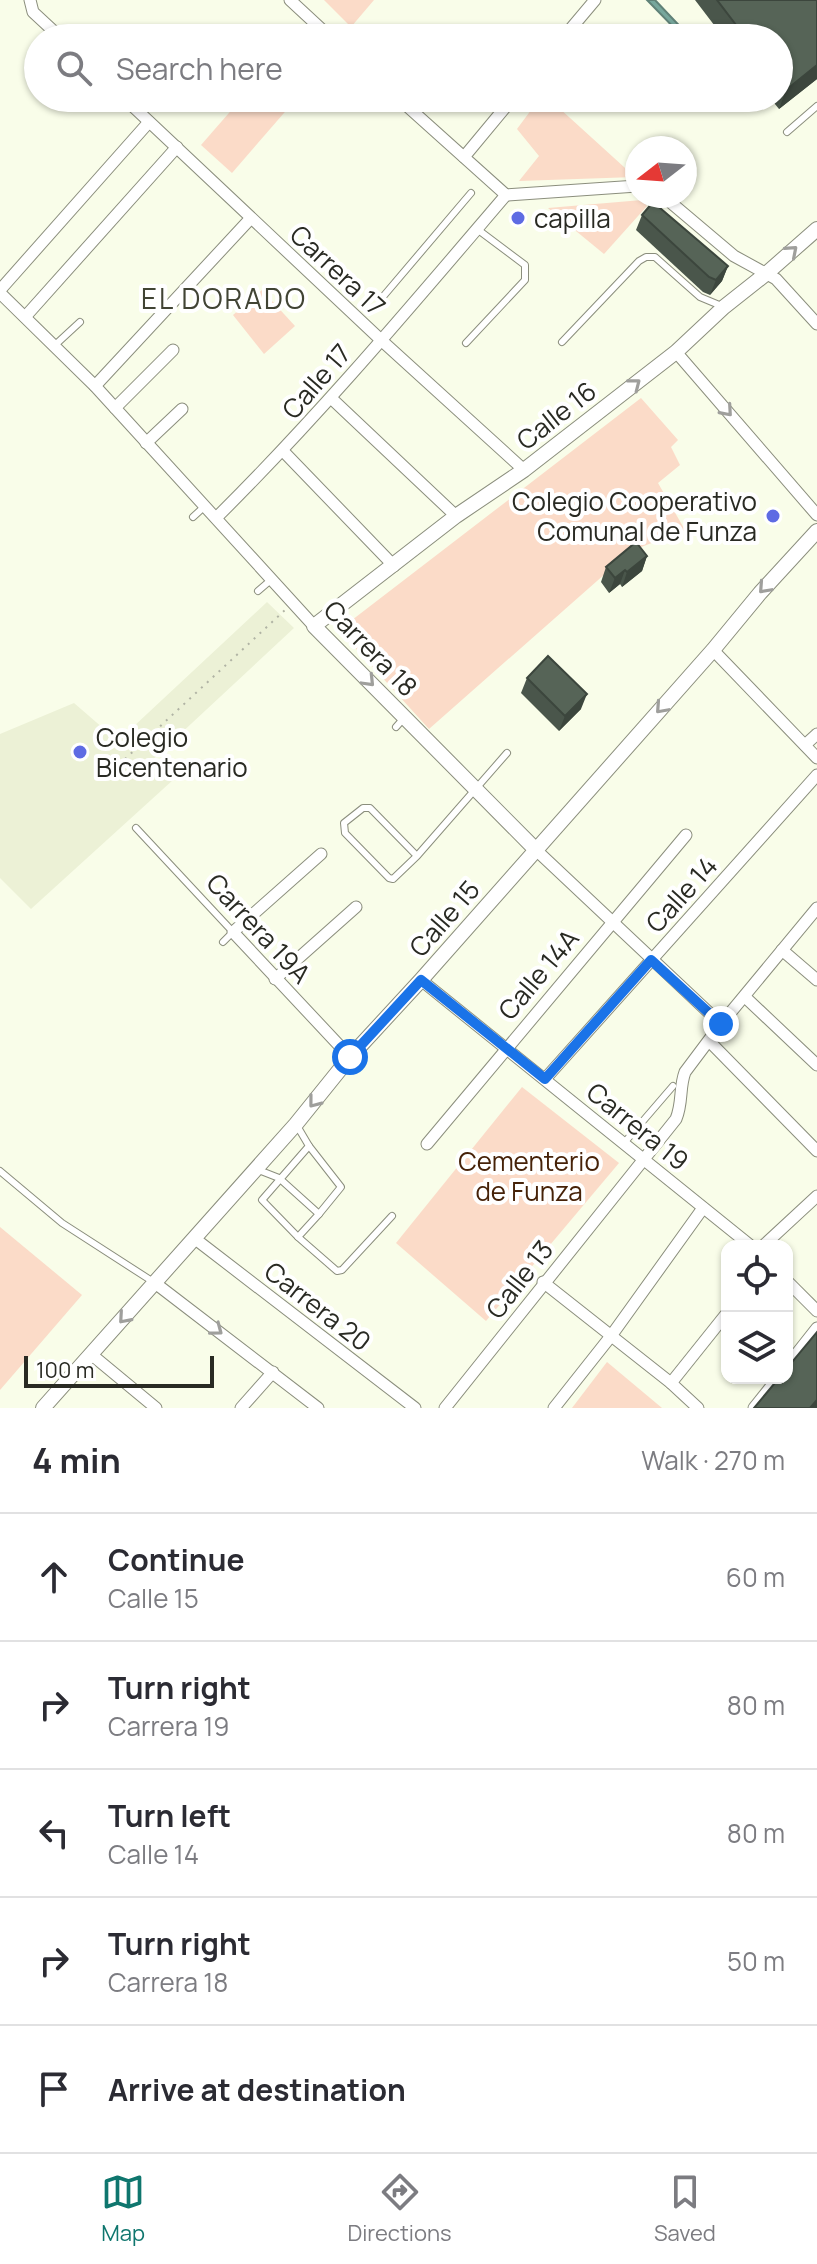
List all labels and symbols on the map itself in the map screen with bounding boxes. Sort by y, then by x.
north arrow [625,136,697,208]
place label: capilla [534,200,611,236]
marker: capilla [509,209,527,227]
street label: Carrera 17 [282,216,394,324]
one-way arrow [782,247,797,261]
district label: EL DORADO [141,279,307,317]
street label: Calle 17 [273,336,359,426]
street label: Calle 16 [509,373,603,457]
one-way arrow [626,380,641,394]
one-way arrow [717,402,732,417]
place label: Colegio Cooperativo Comunal de Funza [512,483,757,549]
marker: Colegio Cooperativo Comunal de Funza [764,507,782,525]
one-way arrow [759,579,774,594]
street label: Carrera 18 [316,592,426,704]
one-way arrow [360,672,374,686]
one-way arrow [656,699,671,714]
place label: Colegio Bicentenario [96,719,248,785]
marker: Colegio Bicentenario [71,743,89,761]
street label: Calle 14 [637,848,725,940]
street label: Carrera 19A [199,865,319,991]
street label: Calle 15 [401,872,487,964]
street label: Calle 14A [490,921,586,1027]
route end [703,1006,739,1042]
route start [332,1039,368,1075]
street label: Carrera 19 [579,1074,697,1178]
one-way arrow [310,1093,324,1108]
park label: Cementerio de Funza [458,1143,600,1209]
street label: Calle 13 [477,1232,561,1326]
street label: Carrera 20 [257,1253,379,1359]
one-way arrow [119,1309,134,1323]
one-way arrow [208,1320,223,1334]
scale bar [24,1352,214,1388]

